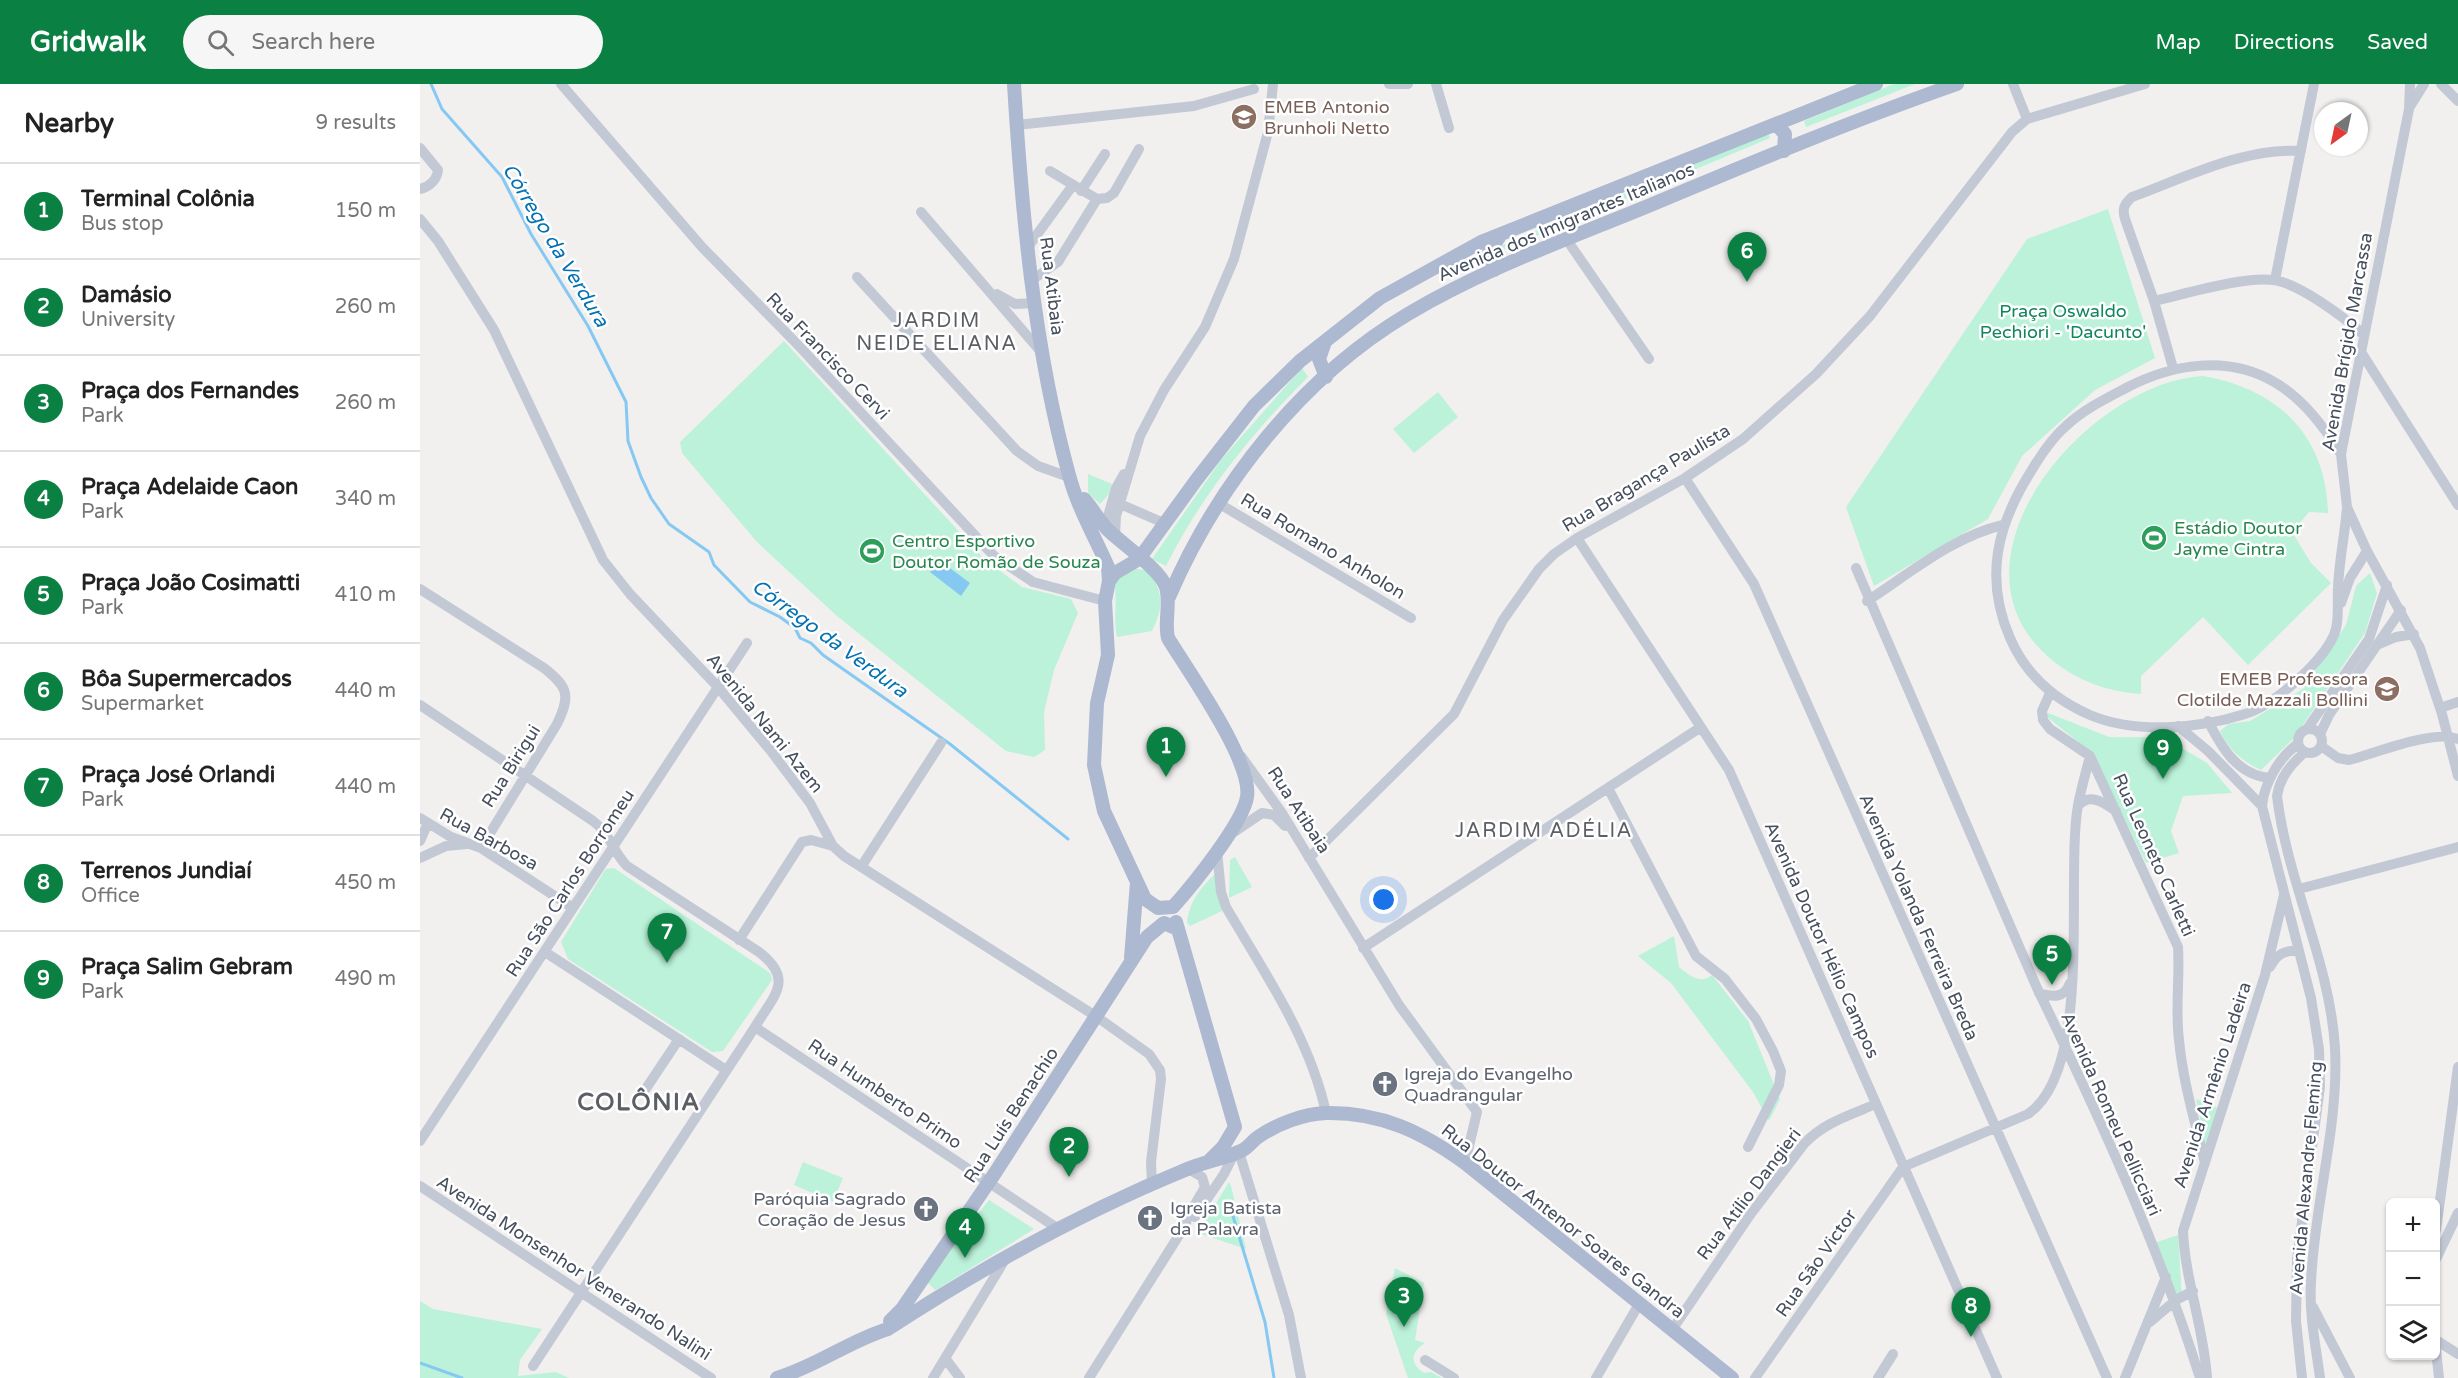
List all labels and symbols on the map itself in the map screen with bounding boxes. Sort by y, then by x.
place label: EMEB Antonio Brunholi Netto [1264,96,1390,139]
school or university icon: EMEB Antonio Brunholi Netto [1229,102,1259,132]
north arrow [2314,102,2368,156]
street label: Avenida dos Imigrantes Italianos [1434,158,1698,286]
water label: Córrego da Verdura [497,159,614,332]
street label: Avenida Brígido Marcassa [2317,231,2377,453]
pin: 6 [1728,232,1766,282]
street label: Rua Atibaia [1035,236,1069,336]
street label: Rua Francisco Cervi [762,288,894,424]
park label: Praça Oswaldo Pechiori - 'Dacunto' [1980,300,2146,343]
district label: JARDIM NEIDE ELIANA [856,309,1018,356]
street label: Rua Bragança Paulista [1558,419,1734,537]
street label: Rua Romano Anholon [1237,488,1409,604]
place label: Estádio Doutor Jayme Cintra [2174,517,2302,560]
sports icon: Estádio Doutor Jayme Cintra [2139,523,2169,553]
place label: Centro Esportivo Doutor Romão de Souza [892,530,1101,573]
sports icon: Centro Esportivo Doutor Romão de Souza [857,536,887,566]
water label: Córrego da Verdura [747,574,912,704]
street label: Avenida Nami Azem [702,649,828,797]
place label: EMEB Professora Clotilde Mazzali Bollini [2177,668,2368,711]
school or university icon: EMEB Professora Clotilde Mazzali Bollini [2372,674,2402,704]
street label: Rua Birigui [477,720,545,812]
pin: 1 [1146,728,1186,777]
pin: 9 [2144,730,2182,779]
street label: Rua Atibaia [1263,762,1335,858]
street label: Rua Leoneto Carletti [2108,770,2200,940]
street label: Rua São Carlos Borromeu [501,785,639,981]
street label: Avenida Yolanda Ferreira Breda [1855,790,1983,1044]
street label: Rua Barbosa [436,803,542,875]
district label: JARDIM ADÉLIA [1455,818,1633,843]
street label: Avenida Doutor Hélio Campos [1760,818,1884,1062]
your location [1369,885,1398,914]
pin: 7 [648,914,686,963]
pin: 5 [2032,936,2072,985]
street label: Avenida Armênio Ladeira [2168,979,2256,1191]
street label: Avenida Romeu Pellicciari [2056,1009,2166,1219]
street label: Rua Humberto Primo [804,1034,966,1154]
street label: Rua Luís Benachio [959,1043,1063,1187]
street label: Avenida Alexandre Fleming [2285,1060,2327,1296]
place label: Igreja do Evangelho Quadrangular [1404,1063,1573,1106]
church icon: Igreja do Evangelho Quadrangular [1370,1069,1400,1099]
district label: COLÔNIA [577,1087,701,1117]
street label: Rua Doutor Antenor Soares Gandra [1437,1119,1689,1323]
street label: Rua Atílio Dangieri [1692,1124,1806,1264]
pin: 2 [1050,1128,1088,1177]
street label: Avenida Monsenhor Venerando Nalini [433,1171,715,1365]
place label: Paróquia Sagrado Coração de Jesus [753,1188,906,1231]
church icon: Paróquia Sagrado Coração de Jesus [911,1194,941,1224]
place label: Igreja Batista da Palavra [1170,1197,1282,1240]
church icon: Igreja Batista da Palavra [1135,1203,1165,1233]
street label: Rua São Victor [1771,1205,1861,1321]
pin: 4 [946,1208,984,1258]
pin: 3 [1384,1278,1424,1327]
pin: 8 [1952,1288,1990,1337]

